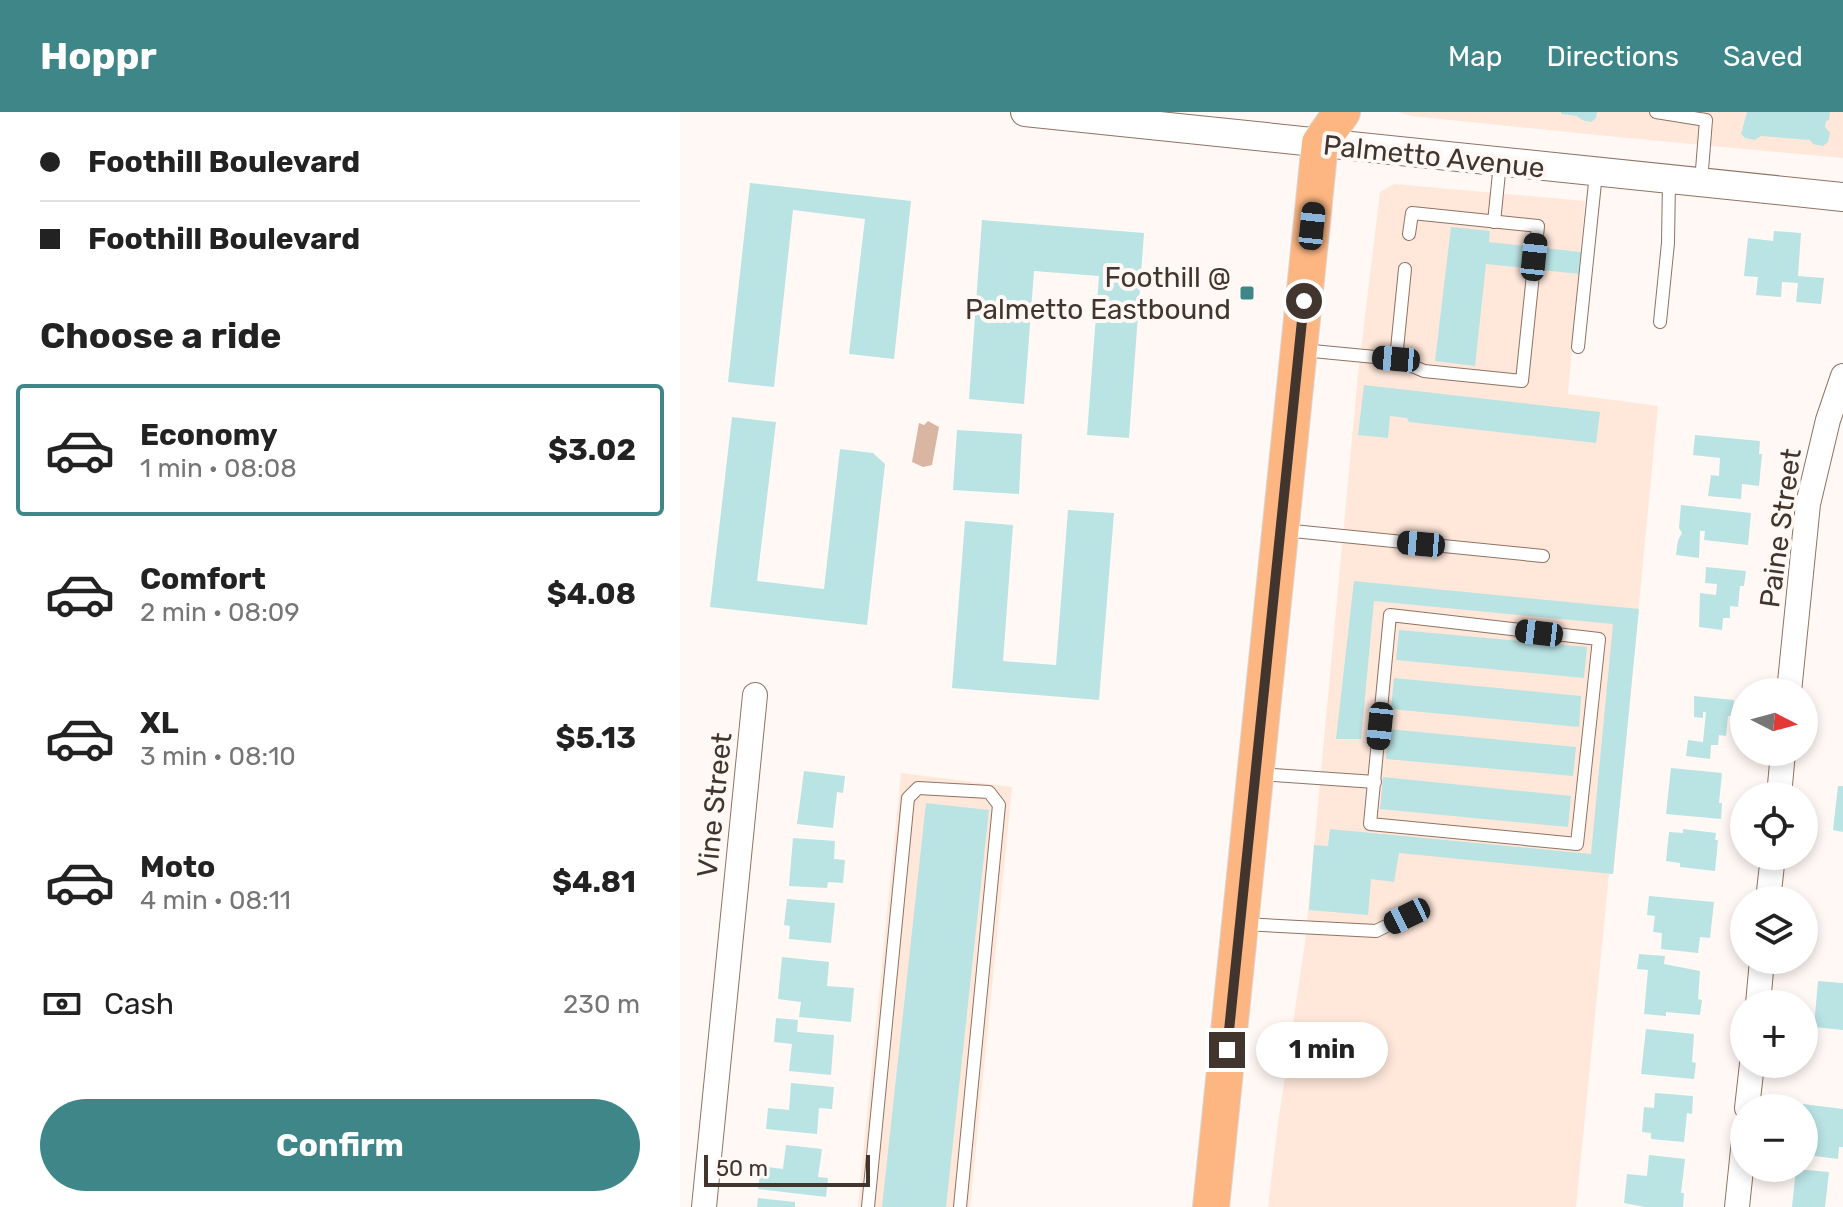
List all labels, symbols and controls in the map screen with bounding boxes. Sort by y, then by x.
text: Hoppr [40,33,157,79]
text: Map [1448,40,1502,73]
text: Directions [1546,40,1679,73]
text: Saved [1723,40,1803,73]
street label: Palmetto Avenue [1322,128,1546,185]
text: Foothill Boulevard [88,144,360,180]
car [1298,201,1326,251]
text: Foothill Boulevard [88,221,360,257]
car [1520,232,1548,282]
place label: Foothill @ Palmetto Eastbound [965,261,1231,326]
route start [1286,283,1322,319]
marker: Foothill @ Palmetto Eastbound [1238,284,1256,302]
text: Choose a ride [40,314,281,357]
car [1371,345,1421,373]
icon: car [44,414,116,486]
text: Economy [140,417,278,453]
text: $3.02 [548,432,636,468]
street label: Paine Street [1753,446,1808,610]
text: 1 min · 08:08 [140,453,297,484]
car [1396,530,1446,558]
icon: car [44,558,116,630]
text: Comfort [140,561,266,597]
text: $4.08 [547,576,636,612]
text: 2 min · 08:09 [140,597,300,628]
car [1514,618,1564,648]
north arrow [1730,678,1818,766]
map controls [1730,678,1818,1182]
car [1366,701,1394,751]
icon: car [44,702,116,774]
text: XL [140,705,179,741]
text: $5.13 [555,720,636,756]
street label: Vine Street [690,731,739,879]
text: 3 min · 08:10 [140,741,296,772]
button: locate [1730,782,1818,870]
icon: car [44,846,116,918]
text: Moto [140,849,215,885]
text: $4.81 [552,864,636,900]
text: 4 min · 08:11 [140,885,291,916]
button: layers [1730,886,1818,974]
car [1380,895,1434,937]
icon: cash [40,982,84,1026]
text: Cash [104,986,174,1022]
text: 230 m [563,989,640,1020]
button: + [1730,990,1818,1078]
callout: 1 min [1255,1022,1387,1078]
route end [1209,1032,1245,1068]
text: 1 min [1289,1034,1355,1065]
button: − [1730,1094,1818,1182]
button: Confirm [40,1099,640,1191]
scale bar [704,1151,870,1187]
text: 50 m [716,1155,768,1182]

